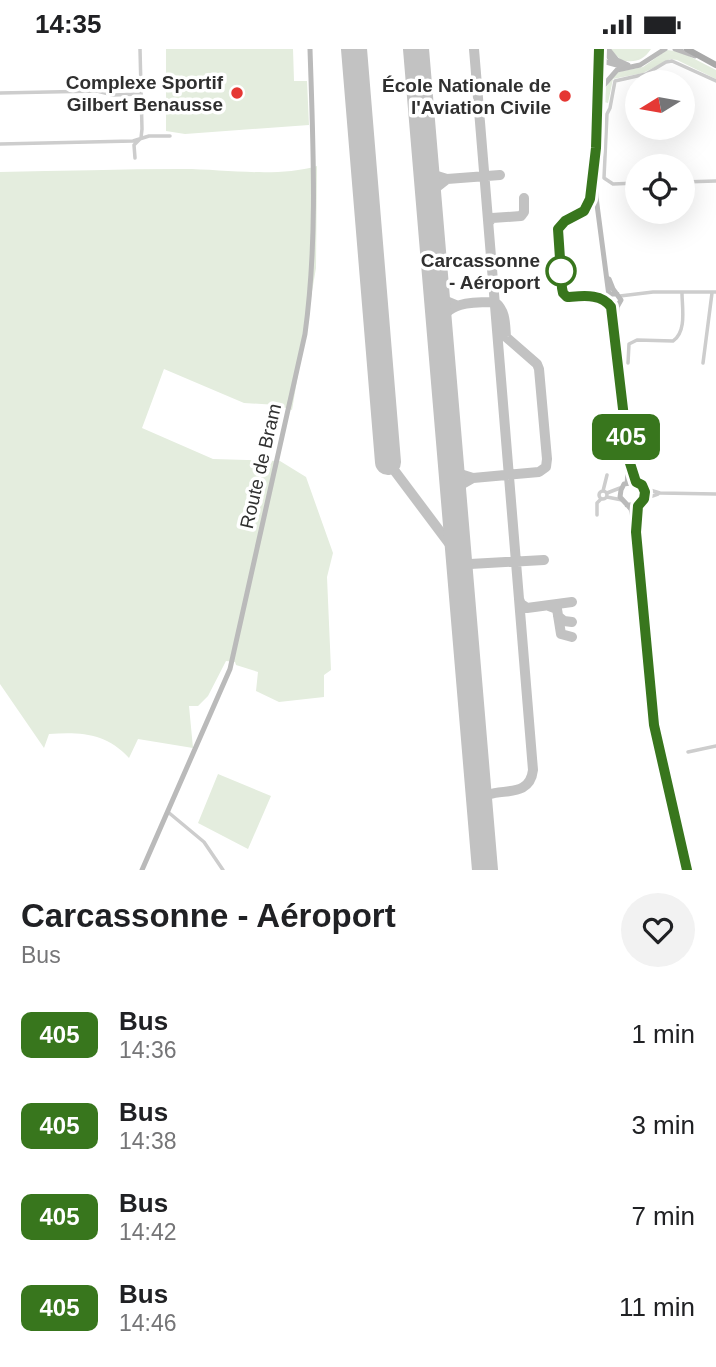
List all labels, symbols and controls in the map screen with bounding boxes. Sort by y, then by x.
text: 14:35 [35,9,102,39]
north arrow [625,70,695,140]
map controls [625,70,695,224]
place label: Complexe Sportif Gilbert Benausse [66,72,224,115]
place label: École Nationale de l'Aviation Civile [382,75,551,118]
marker: Complexe Sportif Gilbert Benausse [229,85,245,101]
marker: École Nationale de l'Aviation Civile [557,88,573,104]
button: locate [625,154,695,224]
place label: Carcassonne - Aéroport [421,250,541,293]
marker: Carcassonne - Aéroport [546,256,576,286]
street label: Route de Bram [236,401,285,531]
line badge: 405 [586,414,666,460]
text: 405 [606,423,646,450]
button: heart [621,893,695,967]
text: Carcassonne - Aéroport [21,897,396,934]
text: Bus [21,942,61,968]
text: Bus [119,1006,168,1036]
text: 1 min [631,1019,695,1049]
text: 405 [39,1021,80,1048]
text: 14:36 [119,1037,177,1063]
text: Bus [119,1097,168,1127]
text: 3 min [631,1110,695,1140]
text: 405 [39,1112,80,1139]
text: 14:38 [119,1128,177,1154]
text: Bus [119,1188,168,1218]
text: 7 min [631,1201,695,1231]
text: 405 [39,1203,80,1230]
text: 14:42 [119,1219,177,1245]
text: Bus [119,1279,168,1309]
text: 11 min [619,1292,695,1322]
text: 405 [39,1294,80,1321]
text: 14:46 [119,1310,177,1336]

